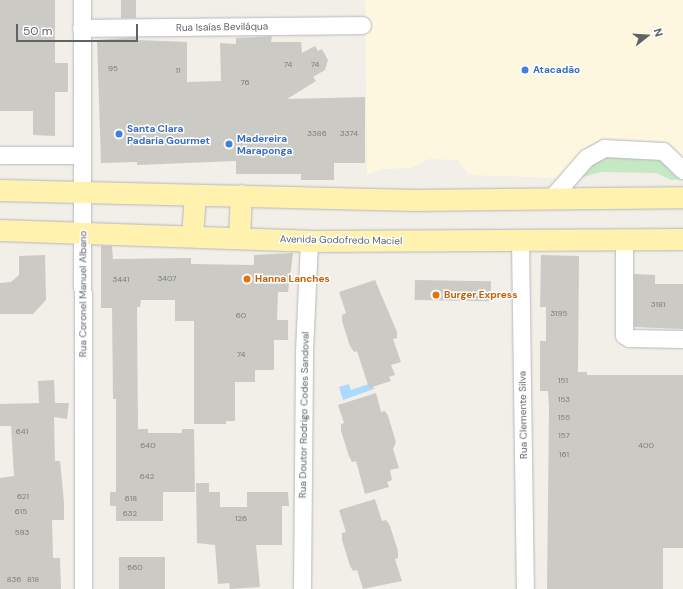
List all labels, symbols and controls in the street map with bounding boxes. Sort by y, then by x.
scale bar [18,16,140,42]
north arrow [627,16,667,56]
street label: Rua Isaías Beviláqua [176,20,268,34]
text: 50 m [23,23,52,39]
text: N [651,27,666,38]
house number: 74 [284,60,292,70]
house number: 74 [311,60,319,70]
house number: 95 [108,64,118,74]
place label: Atacadão [533,64,580,76]
marker: Atacadão [520,65,530,75]
house number: 11 [176,66,180,76]
house number: 76 [240,78,250,88]
place label: Santa Clara Padaria Gourmet [127,122,210,146]
marker: Santa Clara Padaria Gourmet [114,129,124,139]
house number: 3386 [307,129,327,139]
house number: 3374 [340,129,358,139]
place label: Madereira Maraponga [237,132,292,156]
marker: Madereira Maraponga [224,139,234,149]
street label: Rua Coronel Manuel Albano [77,231,89,357]
street label: Avenida Godofredo Maciel [280,233,402,247]
place label: Hanna Lanches [255,273,330,285]
house number: 3407 [157,274,177,284]
marker: Hanna Lanches [242,274,252,284]
house number: 3441 [113,275,129,285]
place label: Burger Express [444,289,517,301]
marker: Burger Express [431,290,441,300]
house number: 3181 [651,300,665,310]
house number: 3195 [551,309,567,319]
house number: 60 [236,311,246,321]
street label: Rua Doutor Rodrigo Codes Sandoval [297,332,311,498]
house number: 74 [237,350,245,360]
street label: Rua Clemente Silva [516,371,530,459]
house number: 151 [558,376,568,386]
house number: 153 [558,395,570,405]
house number: 155 [558,413,570,423]
house number: 641 [16,427,28,437]
house number: 157 [558,431,570,441]
house number: 640 [140,441,156,451]
house number: 400 [638,441,654,451]
house number: 161 [559,450,569,460]
house number: 642 [140,472,154,482]
house number: 621 [17,492,29,502]
house number: 618 [125,494,137,504]
house number: 615 [15,507,27,517]
house number: 632 [123,509,137,519]
house number: 126 [235,514,247,524]
house number: 593 [15,528,29,538]
house number: 660 [127,563,143,573]
house number: 836 [7,575,21,585]
house number: 818 [27,575,39,585]

